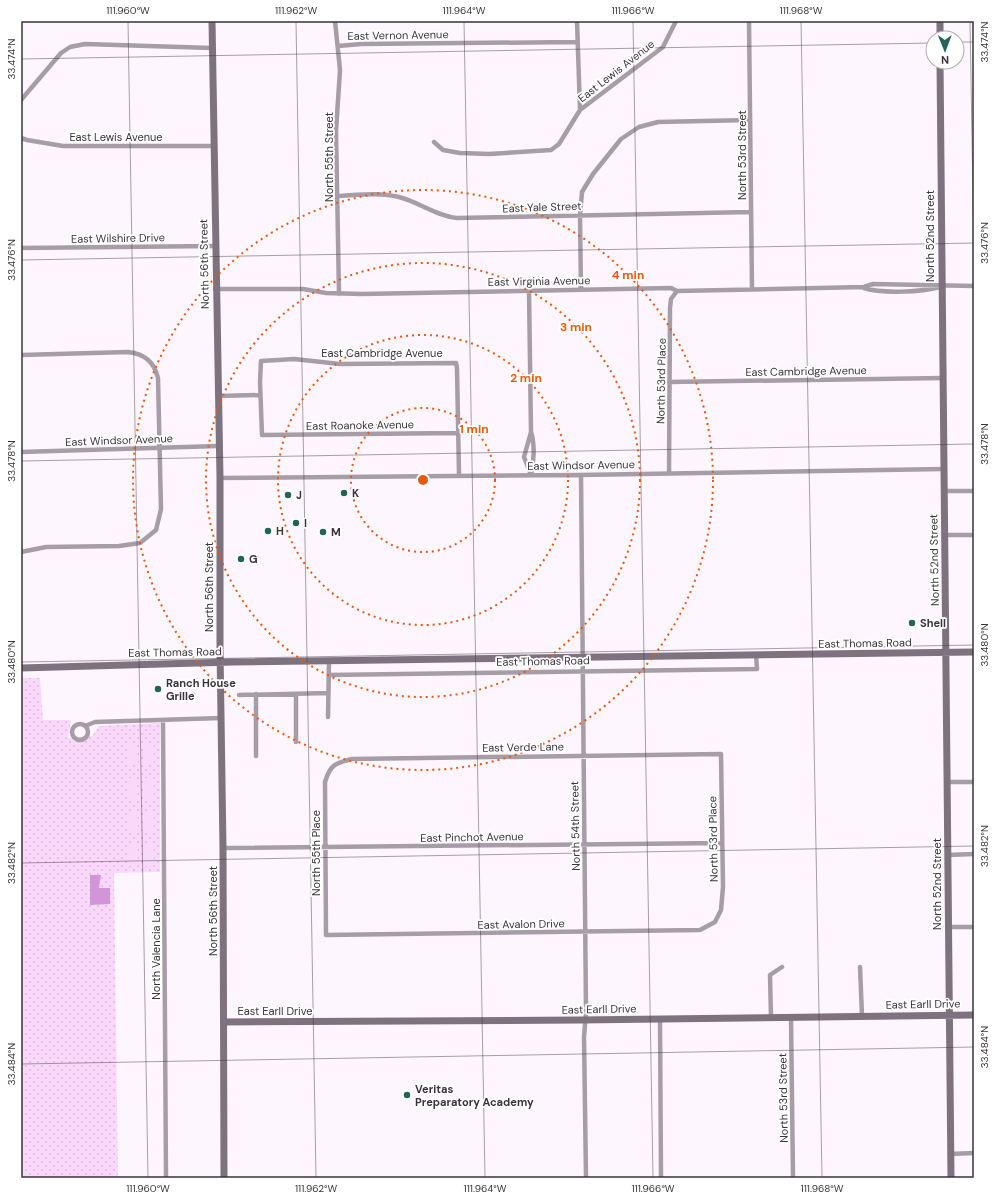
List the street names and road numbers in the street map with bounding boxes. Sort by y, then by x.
street label: East Vernon Avenue [347,27,449,43]
street label: East Lewis Avenue [575,37,657,105]
street label: North 53rd Street [735,110,749,200]
street label: North 55th Street [322,112,336,202]
street label: East Lewis Avenue [69,130,163,144]
street label: North 52nd Street [923,190,937,282]
street label: East Yale Street [502,199,582,215]
street label: North 56th Street [196,219,212,309]
street label: East Wilshire Drive [71,230,165,246]
street label: East Virginia Avenue [488,273,590,289]
street label: North 53rd Place [653,338,669,424]
street label: East Cambridge Avenue [321,346,443,360]
street label: East Cambridge Avenue [745,363,867,379]
street label: East Roanoke Avenue [306,417,414,433]
street label: East Windsor Avenue [65,431,173,449]
street label: East Windsor Avenue [527,457,635,473]
street label: North 52nd Street [926,514,942,606]
street label: North 56th Street [202,542,216,632]
street label: East Thomas Road [818,635,912,651]
street label: East Thomas Road [128,644,222,660]
street label: East Thomas Road [496,653,590,669]
street label: East Verde Lane [482,739,564,755]
street label: North 54th Street [567,781,583,871]
street label: North 53rd Place [705,796,721,882]
street label: North 55th Place [309,810,323,896]
street label: East Pinchot Avenue [420,829,524,845]
street label: North 52nd Street [930,838,944,930]
street label: North 56th Street [206,866,220,956]
street label: North Valencia Lane [149,898,163,1000]
street label: East Avalon Drive [477,916,565,932]
street label: East Earll Drive [885,996,961,1012]
street label: East Earll Drive [561,1001,637,1017]
street label: East Earll Drive [238,1004,312,1018]
street label: North 53rd Street [775,1053,791,1143]

